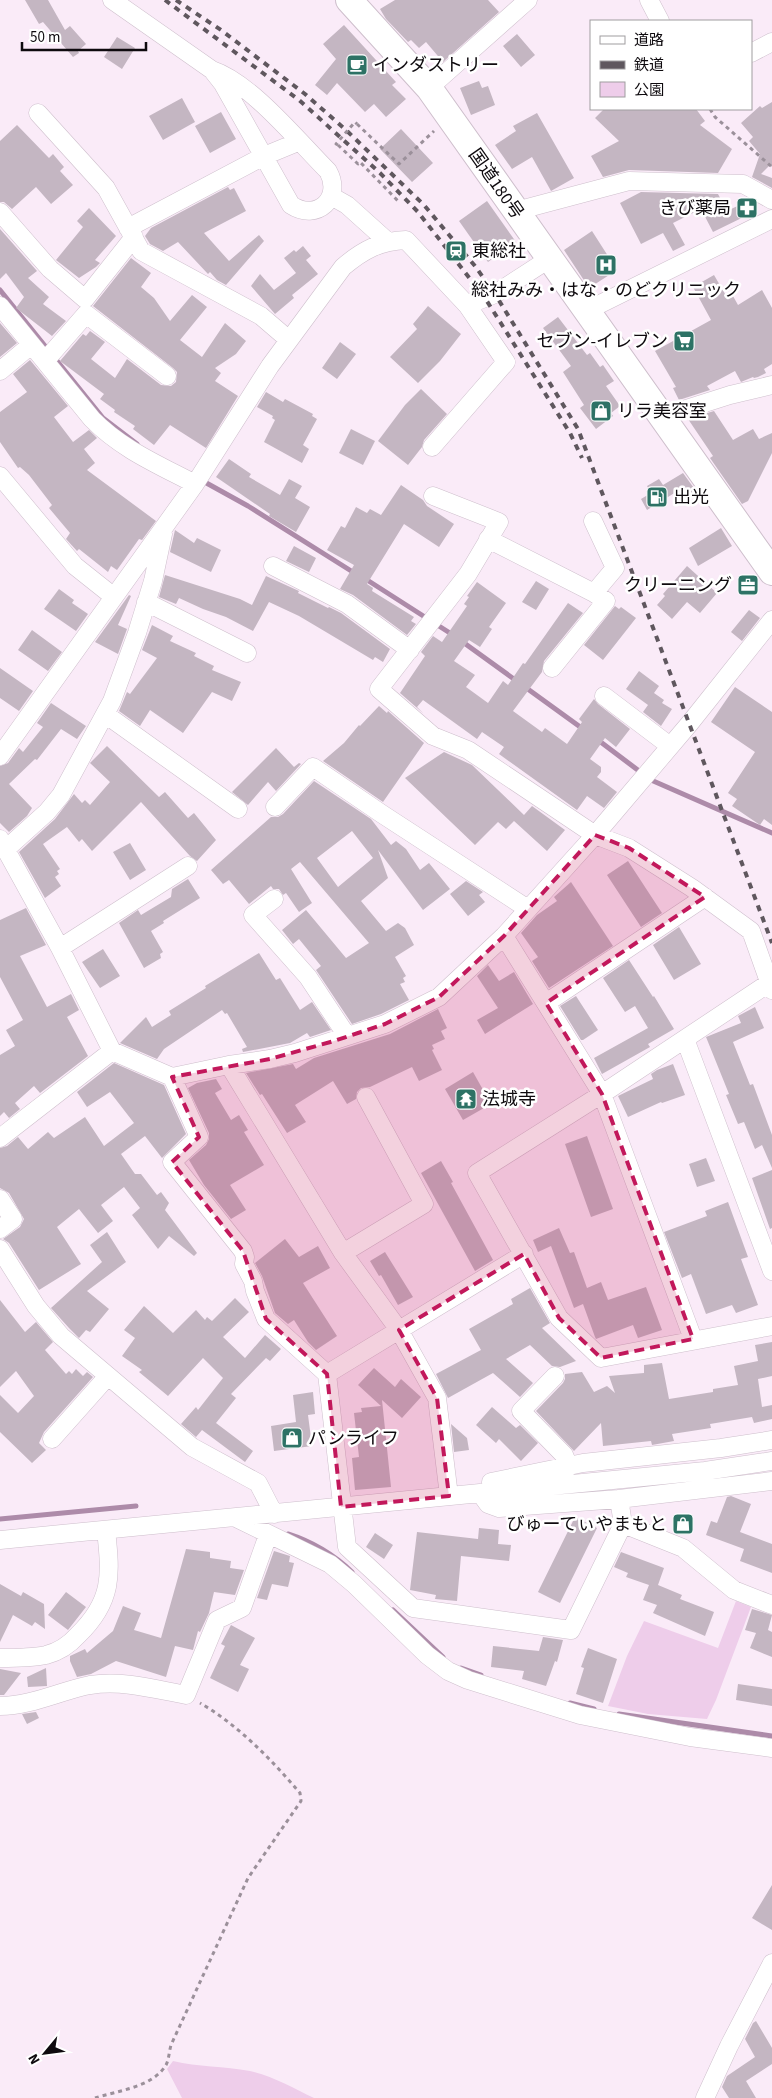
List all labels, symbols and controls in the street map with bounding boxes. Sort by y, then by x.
scale bar [22,20,146,52]
legend [590,20,752,110]
text: 50 m [30,27,60,48]
text: 道路 [634,30,664,51]
cafe icon: インダストリー [345,53,369,77]
place label: インダストリー [373,53,499,78]
text: 鉄道 [634,55,664,76]
text: 公園 [634,80,664,101]
street label: 国道180号 [463,144,529,224]
place label: きび薬局 [659,196,731,221]
pharmacy icon: きび薬局 [735,196,759,220]
station icon: 東総社 [444,239,468,263]
place label: 東総社 [472,239,526,264]
hospital icon: 総社みみ・はな・のどクリニック [594,253,618,277]
place label: 総社みみ・はな・のどクリニック [471,278,741,303]
place label: セブン-イレブン [536,329,668,354]
supermarket icon: セブン-イレブン [672,329,696,353]
shop icon: リラ美容室 [589,399,613,423]
place label: リラ美容室 [617,399,707,424]
fuel station icon: 出光 [645,485,669,509]
place label: 出光 [673,485,709,510]
place label: クリーニング [624,573,732,598]
office icon: クリーニング [736,573,760,597]
temple icon: 法城寺 [454,1087,478,1111]
place label: 法城寺 [482,1087,536,1112]
shop icon: パンライフ [280,1426,304,1450]
place label: パンライフ [308,1426,399,1451]
place label: びゅーてぃやまもと [506,1512,667,1537]
shop icon: びゅーてぃやまもと [671,1512,695,1536]
north arrow [20,2028,70,2078]
text: N [24,2050,46,2068]

